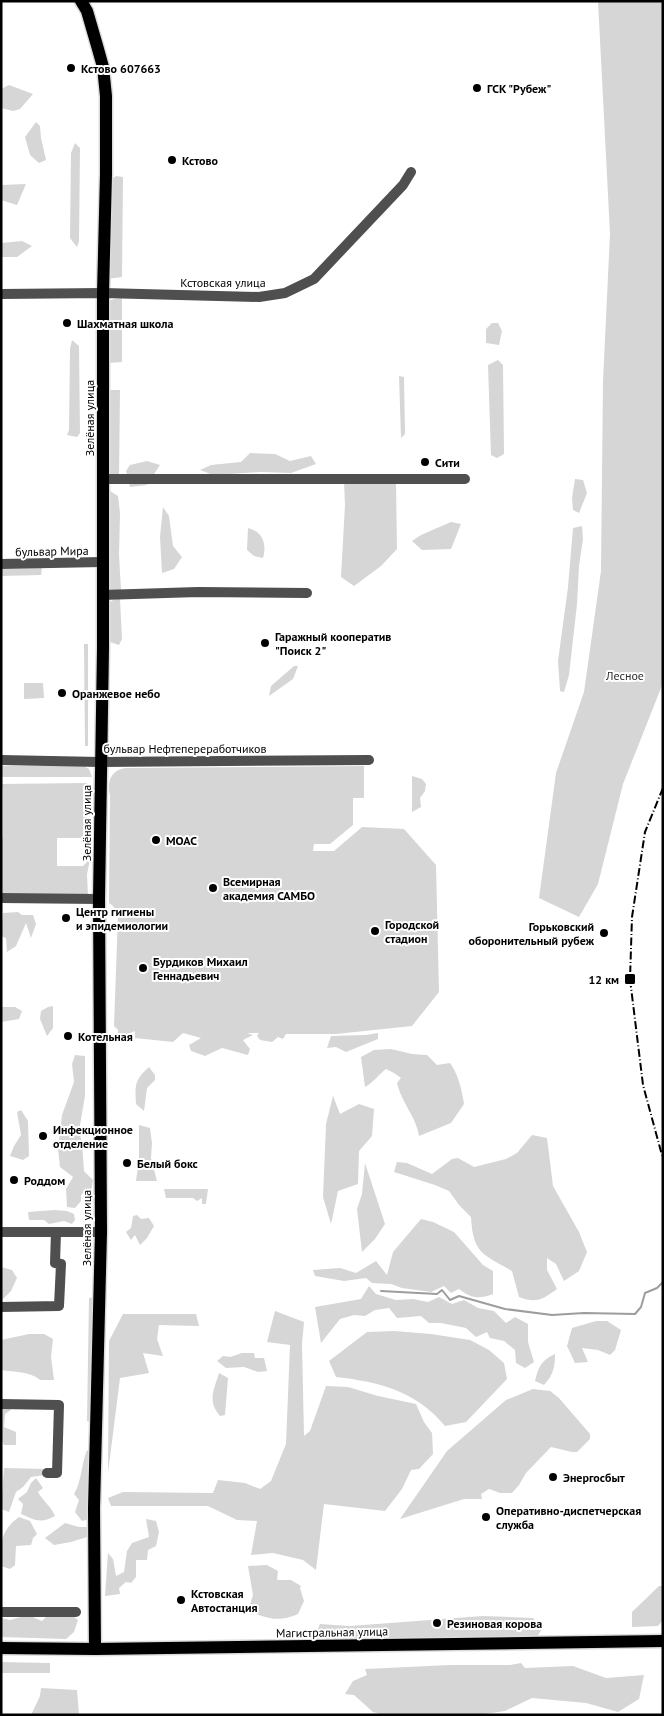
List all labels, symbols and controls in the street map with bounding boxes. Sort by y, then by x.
place label: Кстово 607663 [81,61,161,76]
marker: Кстово 607663 [65,62,77,74]
place label: ГСК "Рубеж" [487,81,551,96]
marker: ГСК "Рубеж" [471,82,483,94]
place label: Кстово [182,153,219,168]
marker: Кстово [166,154,178,166]
street label: Кстовская улица [180,275,266,290]
place label: Шахматная школа [77,316,173,331]
marker: Шахматная школа [61,317,73,329]
street label: Зелёная улица [82,380,97,456]
place label: Сити [435,455,460,470]
marker: Сити [419,456,431,468]
street label: бульвар Мира [15,543,89,559]
place label: Гаражный кооператив "Поиск 2" [275,629,391,658]
marker: Гаражный кооператив "Поиск 2" [259,637,271,649]
park label: Лесное [605,668,644,683]
place label: Оранжевое небо [72,686,161,701]
marker: Оранжевое небо [56,687,68,699]
street label: бульвар Нефтепереработчиков [103,741,267,756]
street label: Зелёная улица [79,785,94,861]
place label: МОАС [166,833,197,848]
marker: МОАС [150,834,162,846]
place label: Всемирная академия САМБО [223,874,315,903]
marker: Всемирная академия САМБО [207,882,219,894]
place label: Центр гигиены и эпидемиологии [76,904,168,933]
marker: Центр гигиены и эпидемиологии [60,912,72,924]
place label: Городской стадион [385,917,439,946]
place label: Горьковский оборонительный рубеж [469,919,595,948]
marker: Городской стадион [369,925,381,937]
marker: Горьковский оборонительный рубеж [598,927,610,939]
place label: Бурдиков Михаил Геннадьевич [153,954,248,983]
marker: Бурдиков Михаил Геннадьевич [137,962,149,974]
place label: 12 км [588,972,619,987]
marker: 12 км [623,972,637,986]
place label: Котельная [78,1029,133,1044]
marker: Котельная [62,1030,74,1042]
place label: Инфекционное отделение [53,1122,133,1151]
marker: Инфекционное отделение [37,1130,49,1142]
place label: Белый бокс [137,1156,198,1171]
marker: Белый бокс [121,1157,133,1169]
place label: Роддом [24,1173,65,1188]
marker: Роддом [8,1174,20,1186]
street label: Зелёная улица [79,1190,94,1266]
place label: Энергосбыт [563,1470,625,1485]
marker: Энергосбыт [547,1471,559,1483]
place label: Оперативно-диспетчерская служба [496,1503,641,1532]
marker: Оперативно-диспетчерская служба [480,1511,492,1523]
place label: Кстовская Автостанция [191,1586,258,1615]
marker: Кстовская Автостанция [175,1594,187,1606]
place label: Резиновая корова [447,1616,542,1631]
marker: Резиновая корова [431,1617,443,1629]
street label: Магистральная улица [276,1624,388,1640]

